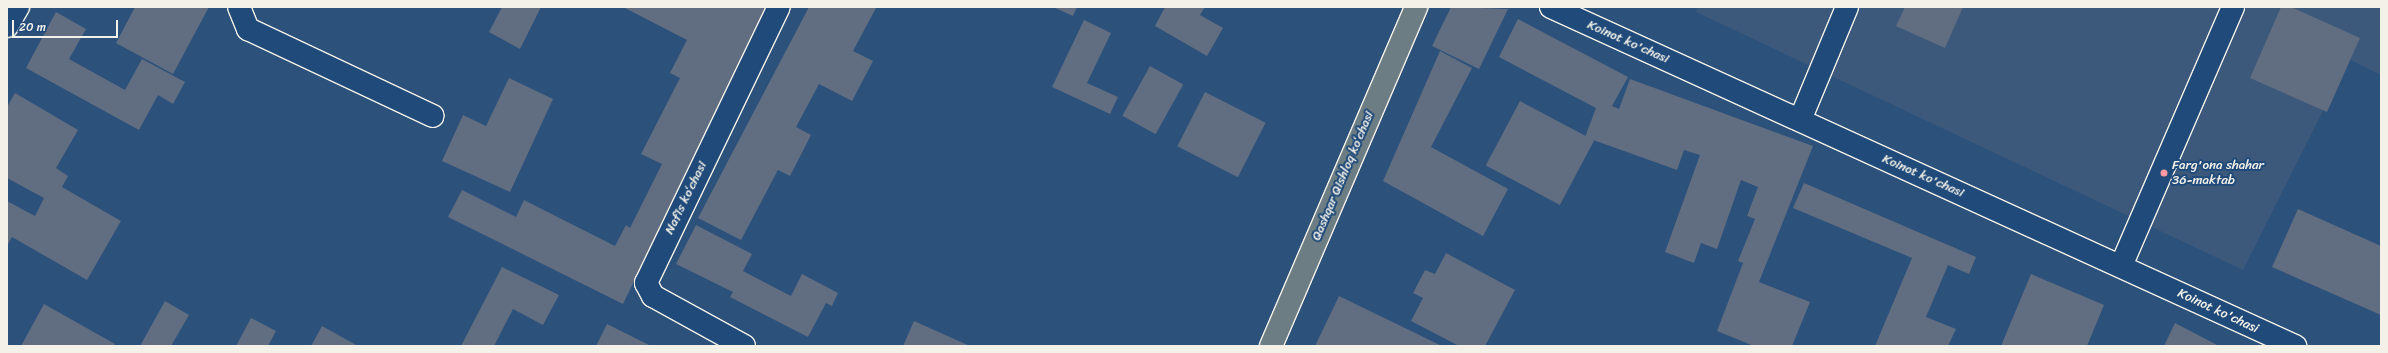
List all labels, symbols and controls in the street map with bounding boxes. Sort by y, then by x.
scale bar [14,12,120,38]
text: 20 m [19,16,46,38]
street label: Koinot ko'chasi [1584,17,1672,67]
street label: Qashqar Qishloq koʻchasi [1309,109,1377,243]
street label: Koinot ko'chasi [1879,151,1967,201]
place label: Farg'ona shahar 36-maktab [2172,158,2264,189]
street label: Nafis koʻchasi [662,159,710,237]
marker: Farg'ona shahar 36-maktab [2159,168,2169,178]
street label: Koinot ko'chasi [2175,285,2261,337]

